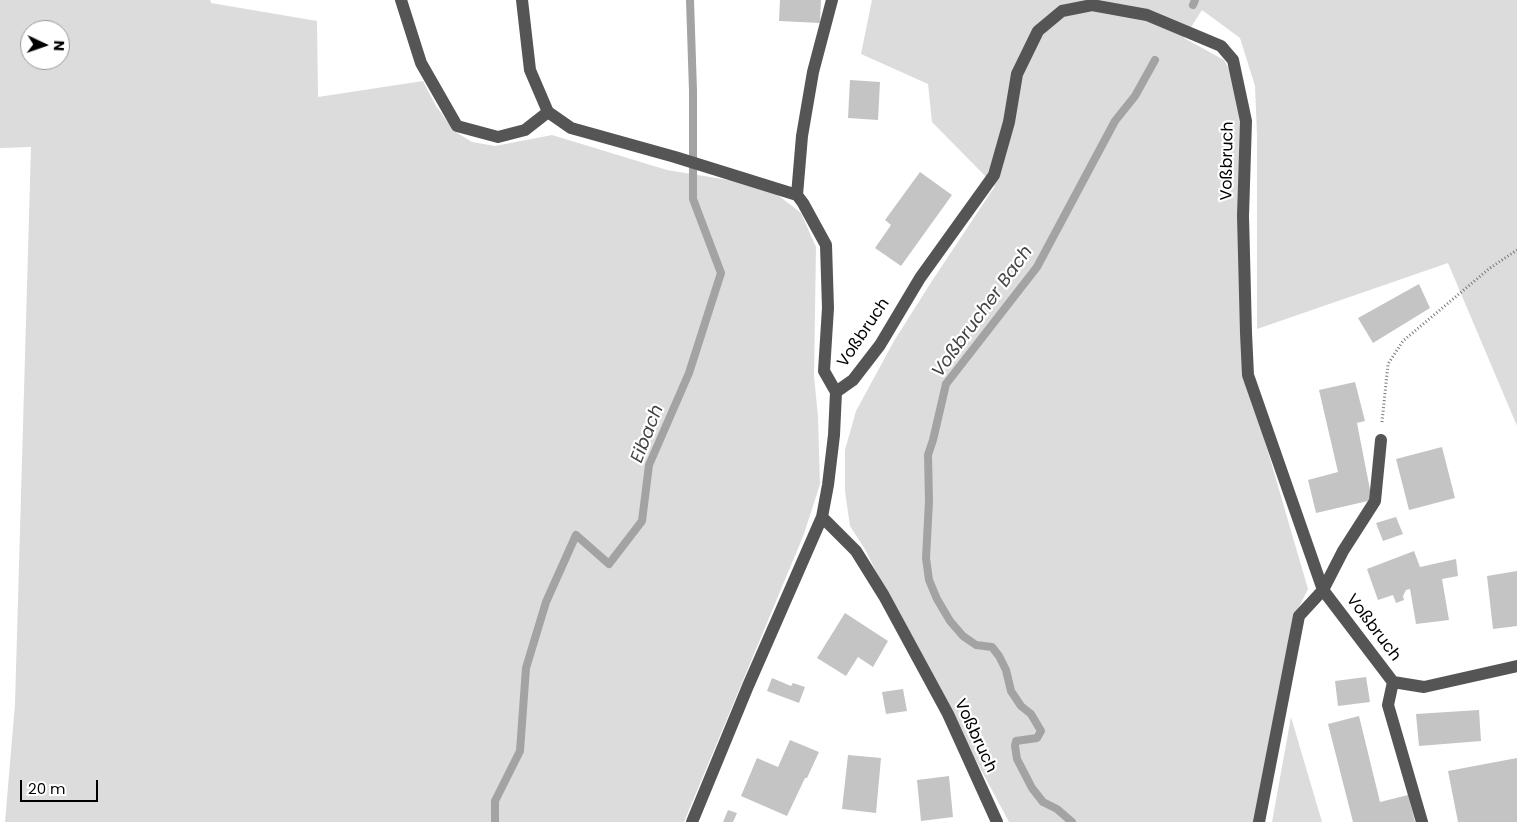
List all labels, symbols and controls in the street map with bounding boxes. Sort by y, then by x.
north arrow [20,20,70,70]
text: N [49,40,69,52]
street label: Voßbruch [1218,121,1238,201]
water label: Voßbrucher Bach [928,242,1038,382]
street label: Voßbruch [834,295,894,371]
water label: Eibach [627,402,669,466]
street label: Voßbruch [1342,591,1404,665]
street label: Voßbruch [950,696,1000,776]
scale bar [22,770,100,802]
text: 20 m [28,778,66,799]

